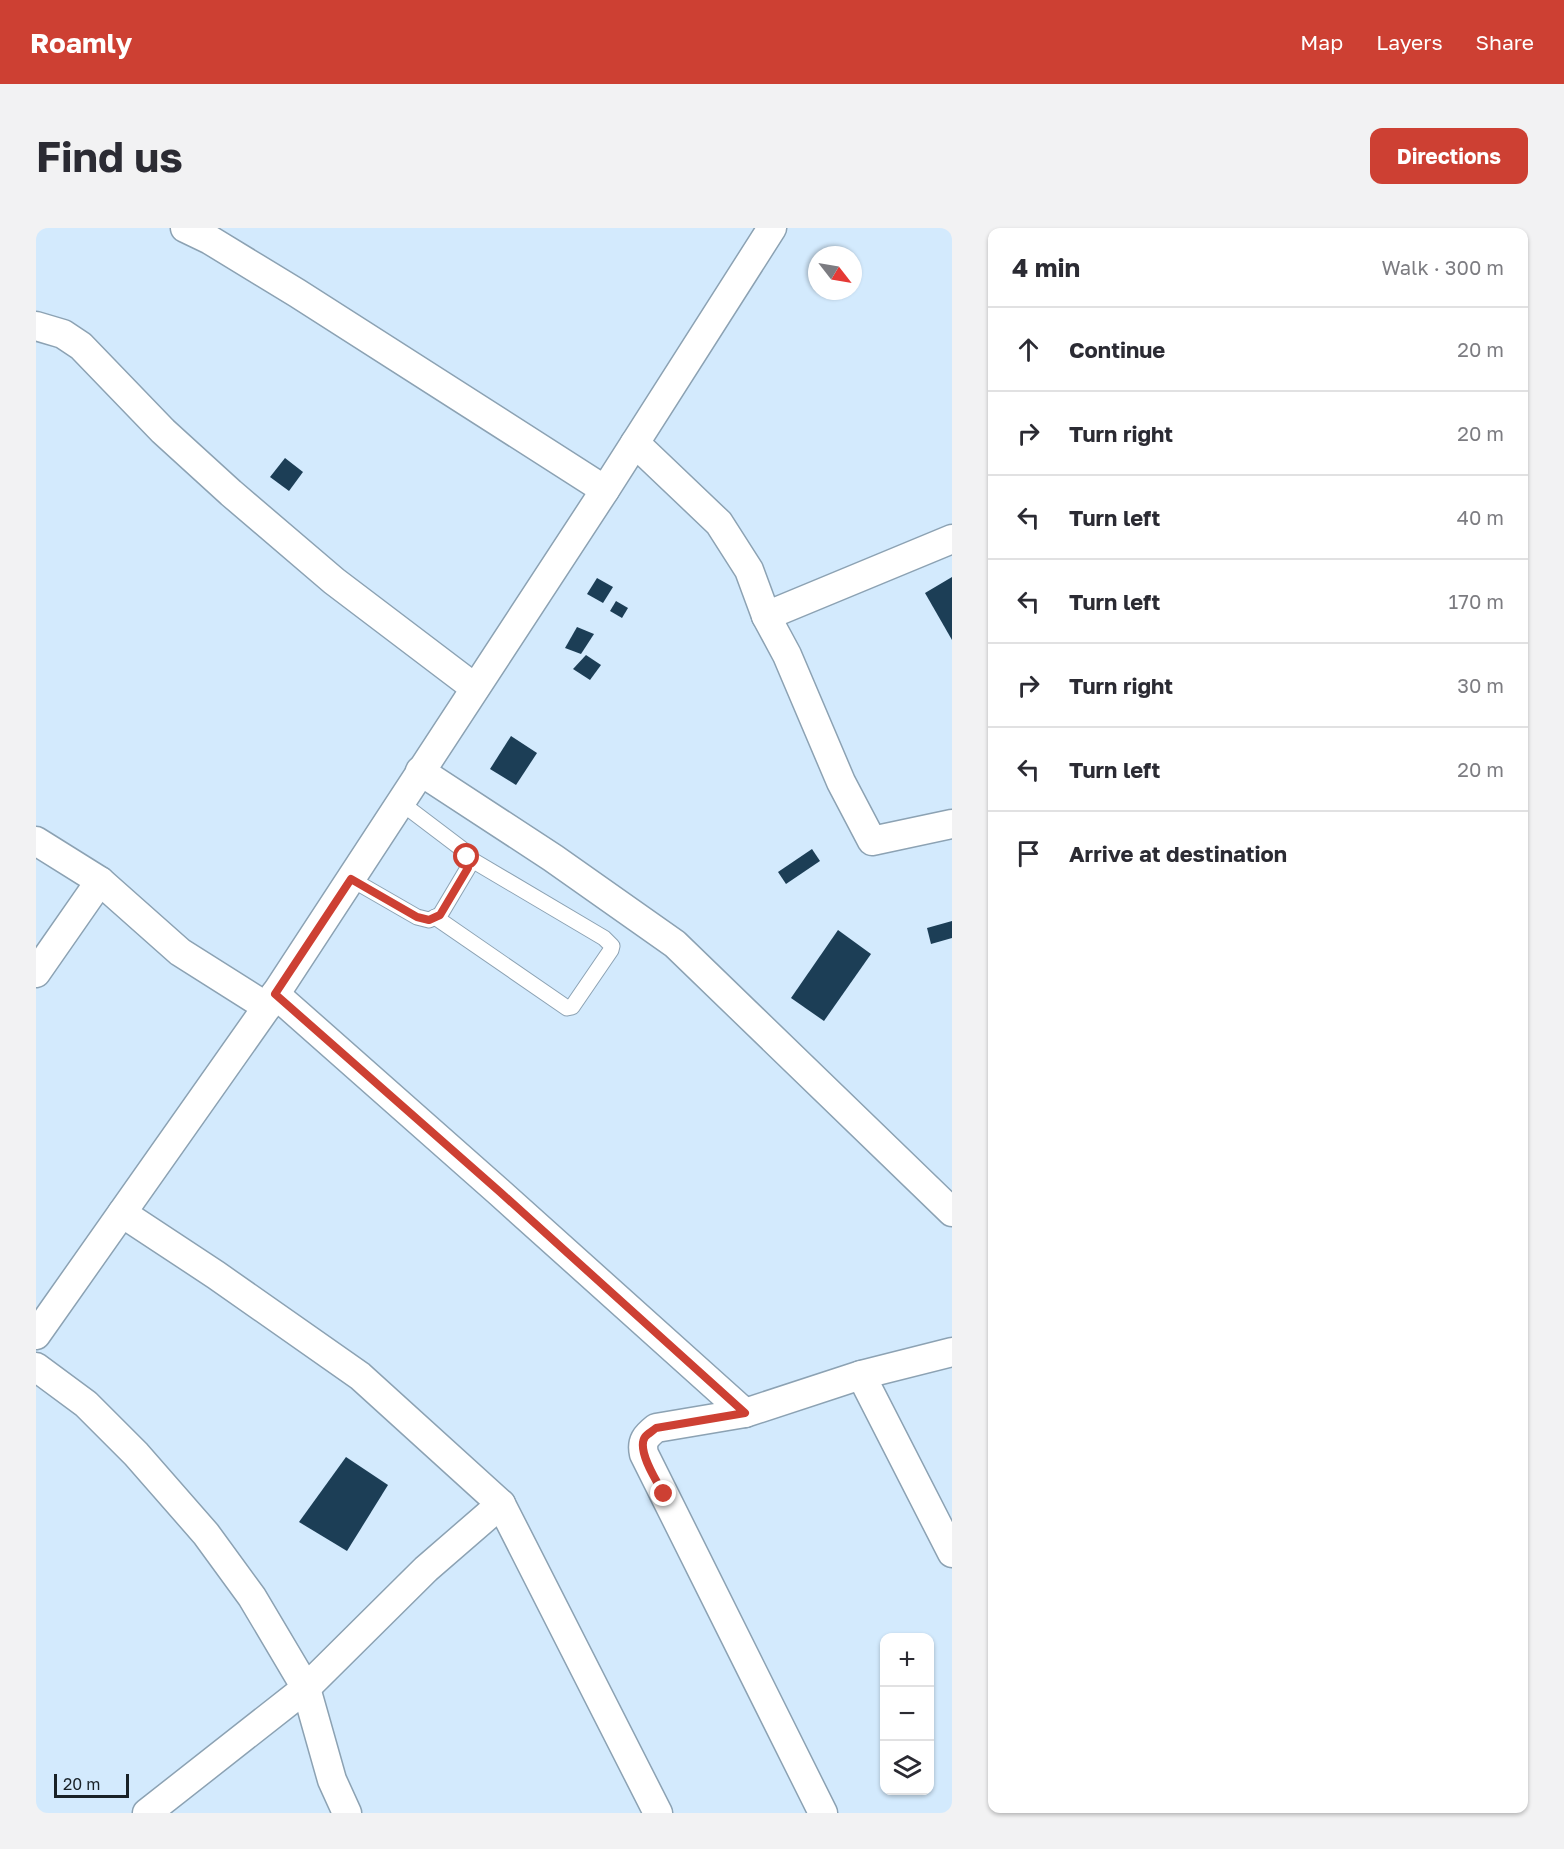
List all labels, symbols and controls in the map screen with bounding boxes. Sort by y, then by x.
text: Roamly [30,26,132,59]
text: Map [1300,29,1343,55]
text: Layers [1376,29,1443,55]
text: Share [1476,29,1534,55]
button: Directions [1370,128,1528,184]
text: Find us [36,131,183,181]
north arrow [808,246,862,300]
text: 4 min [1012,252,1080,283]
text: Walk · 300 m [1381,255,1504,279]
icon: ahead [1012,333,1045,366]
text: Continue [1069,336,1165,363]
text: 20 m [1457,337,1504,361]
icon: right [1012,417,1045,450]
text: Turn right [1069,420,1173,447]
text: 20 m [1457,421,1504,445]
icon: left [1012,501,1045,534]
text: Turn left [1069,504,1160,531]
text: 40 m [1457,505,1504,529]
icon: left [1012,585,1045,618]
text: Turn left [1069,588,1160,615]
text: 170 m [1449,589,1504,613]
icon: right [1012,669,1045,702]
text: Turn right [1069,672,1173,699]
text: 30 m [1457,673,1504,697]
icon: left [1012,753,1045,786]
text: Turn left [1069,756,1160,783]
text: 20 m [1457,757,1504,781]
icon: arrive [1012,837,1045,870]
text: Arrive at destination [1069,840,1287,867]
route start [453,843,479,869]
route end [650,1480,676,1506]
map controls [880,1633,934,1795]
button: + [880,1633,934,1687]
button: − [880,1687,934,1741]
button: layers [880,1741,934,1795]
scale bar [54,1771,129,1798]
text: 20 m [63,1774,100,1794]

